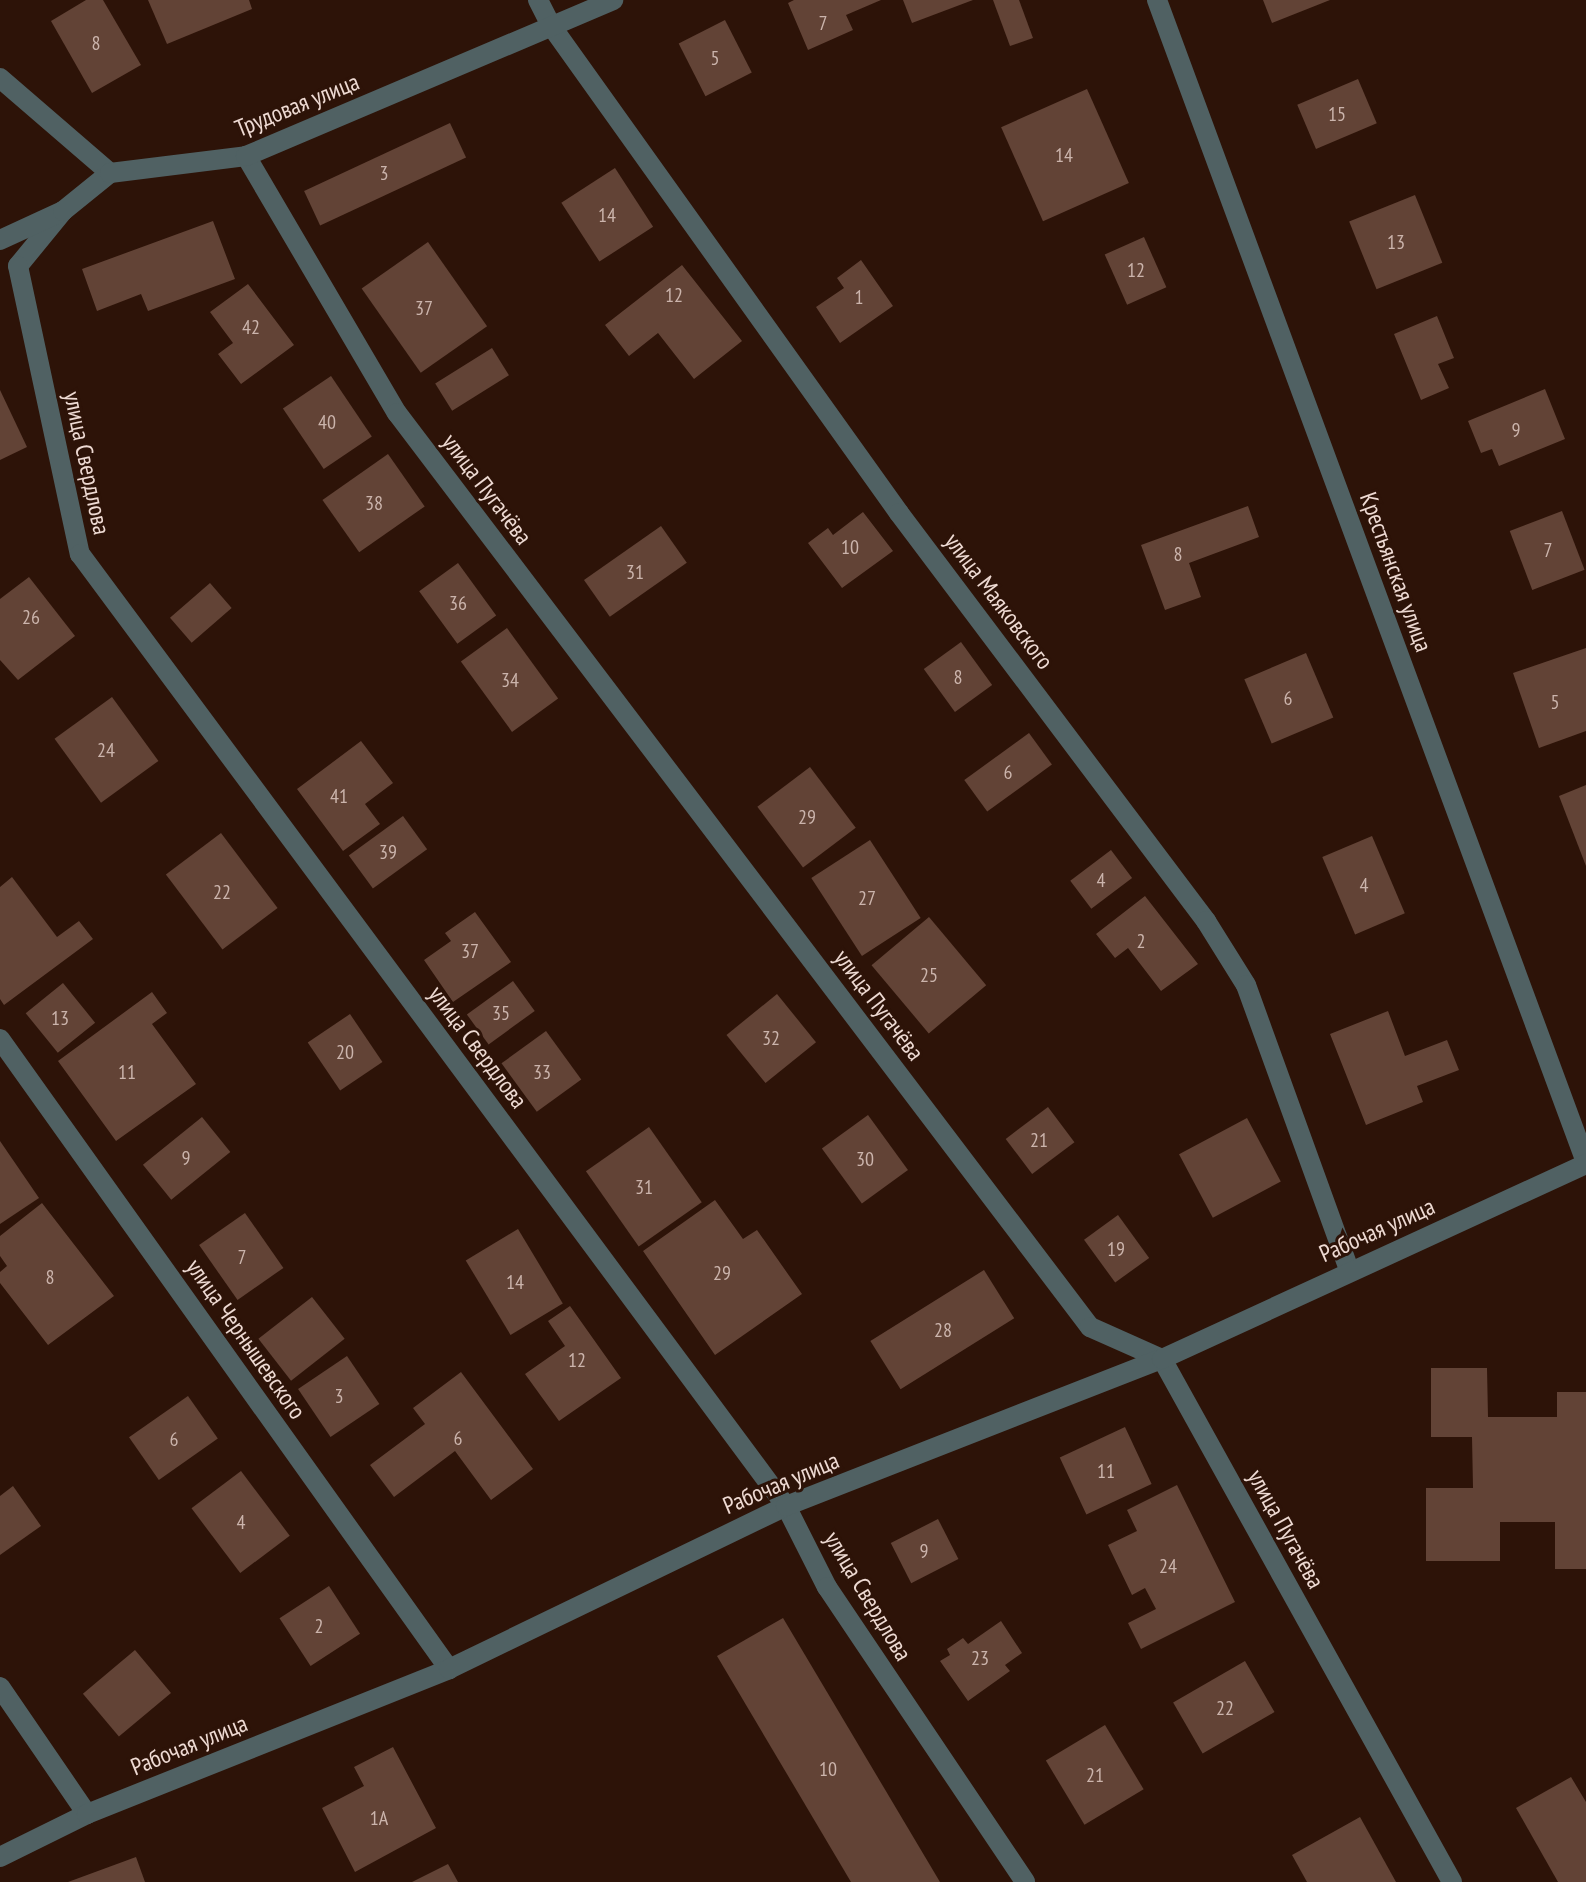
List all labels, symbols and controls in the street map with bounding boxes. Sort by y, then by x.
house number: 7 [819,11,827,35]
house number: 8 [92,31,100,55]
house number: 5 [711,46,719,70]
street label: Трудовая улица [231,67,363,143]
house number: 15 [1328,102,1346,126]
house number: 14 [1055,143,1073,167]
house number: 3 [380,161,388,185]
house number: 14 [598,203,616,227]
house number: 13 [1387,230,1405,254]
house number: 12 [1127,258,1145,282]
house number: 12 [665,283,683,307]
house number: 1 [855,285,863,309]
house number: 37 [415,296,433,320]
house number: 42 [242,315,260,339]
street label: улица Свердлова [58,389,116,537]
house number: 40 [318,410,336,434]
house number: 9 [1512,418,1520,442]
street label: улица Пугачёва [436,428,538,550]
street label: Крестьянская улица [1354,488,1438,656]
house number: 38 [365,491,383,515]
street label: улица Маяковского [939,527,1059,675]
house number: 10 [841,535,859,559]
house number: 7 [1544,538,1552,562]
house number: 8 [1174,542,1182,566]
house number: 31 [626,560,644,584]
house number: 36 [449,591,467,615]
house number: 26 [22,605,40,629]
house number: 8 [954,665,962,689]
house number: 34 [501,668,519,692]
house number: 6 [1284,686,1292,710]
house number: 5 [1551,690,1559,714]
house number: 24 [97,738,115,762]
house number: 6 [1004,760,1012,784]
house number: 41 [330,784,348,808]
house number: 29 [798,805,816,829]
house number: 39 [379,840,397,864]
house number: 4 [1097,868,1105,892]
house number: 4 [1360,873,1368,897]
house number: 22 [213,880,231,904]
house number: 27 [858,886,876,910]
house number: 2 [1137,929,1145,953]
house number: 37 [461,939,479,963]
street label: улица Пугачёва [828,944,930,1066]
house number: 25 [920,963,938,987]
street label: улица Свердлова [423,980,533,1114]
house number: 35 [492,1001,510,1025]
house number: 13 [51,1006,69,1030]
house number: 32 [762,1026,780,1050]
house number: 20 [336,1040,354,1064]
house number: 11 [118,1060,136,1084]
house number: 33 [533,1060,551,1084]
house number: 21 [1030,1128,1048,1152]
house number: 9 [182,1146,190,1170]
house number: 30 [856,1147,874,1171]
house number: 31 [635,1175,653,1199]
street label: Рабочая улица [1315,1192,1439,1268]
house number: 19 [1107,1237,1125,1261]
house number: 7 [238,1245,246,1269]
street label: улица Чернышевского [180,1253,312,1425]
house number: 29 [713,1261,731,1285]
house number: 8 [46,1265,54,1289]
house number: 14 [506,1270,524,1294]
house number: 28 [934,1318,952,1342]
house number: 12 [568,1348,586,1372]
house number: 3 [335,1384,343,1408]
house number: 6 [454,1426,462,1450]
house number: 6 [170,1427,178,1451]
street label: Рабочая улица [719,1446,843,1520]
house number: 11 [1097,1459,1115,1483]
street label: улица Пугачёва [1242,1465,1330,1593]
house number: 4 [237,1510,245,1534]
street label: улица Свердлова [818,1526,918,1666]
house number: 9 [920,1539,928,1563]
house number: 24 [1159,1554,1177,1578]
house number: 2 [315,1614,323,1638]
house number: 23 [971,1646,989,1670]
house number: 22 [1216,1696,1234,1720]
street label: Рабочая улица [126,1709,252,1781]
house number: 10 [819,1757,837,1781]
house number: 21 [1086,1763,1104,1787]
house number: 1А [370,1806,388,1830]

